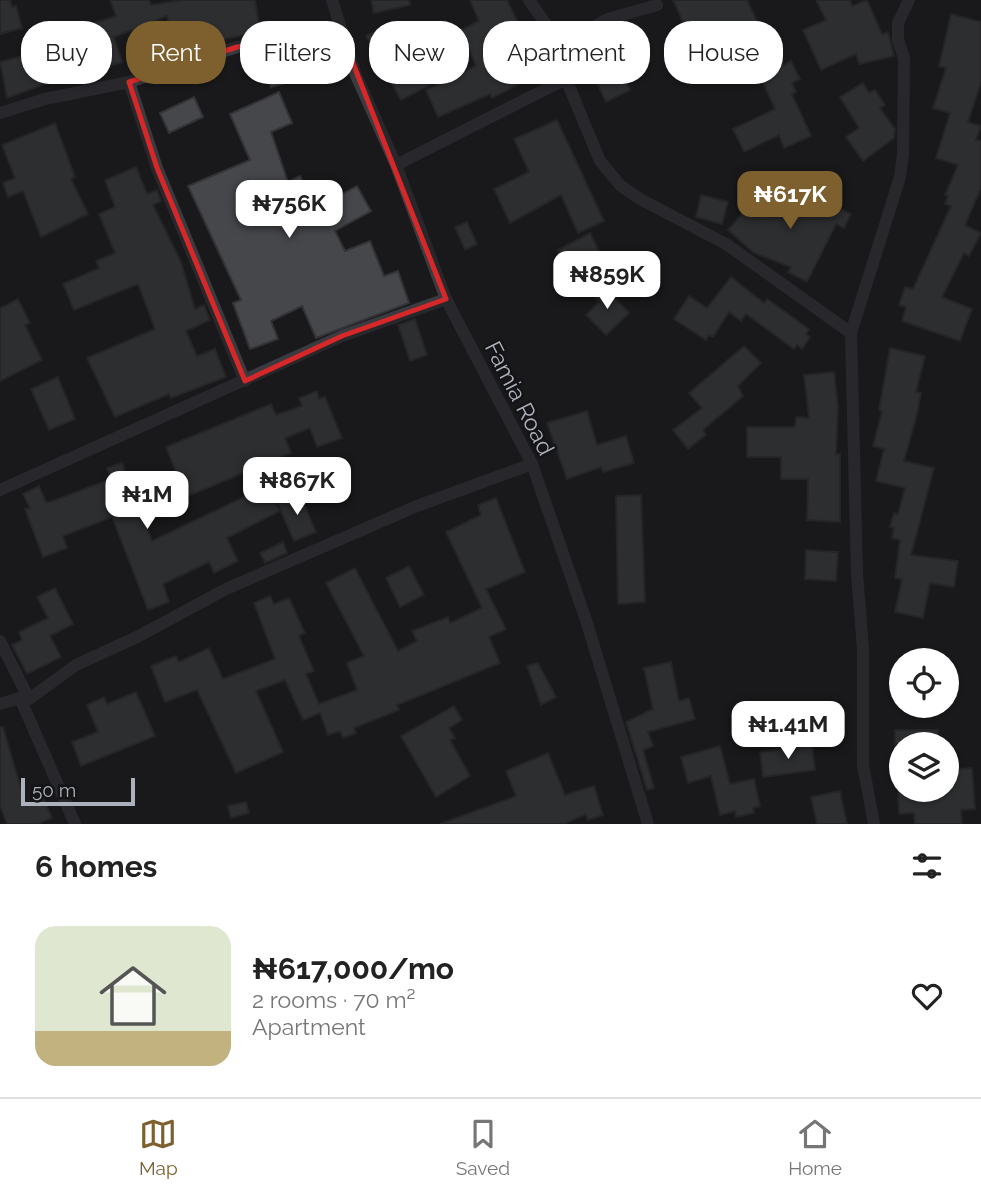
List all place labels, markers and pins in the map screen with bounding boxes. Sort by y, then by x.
pin: ₦617K [741,172,839,231]
pin: ₦756K [240,180,338,240]
pin: ₦859K [558,252,656,311]
pin: ₦867K [248,458,346,517]
pin: ₦1M [113,472,181,531]
pin: ₦1.41M [731,702,845,761]

